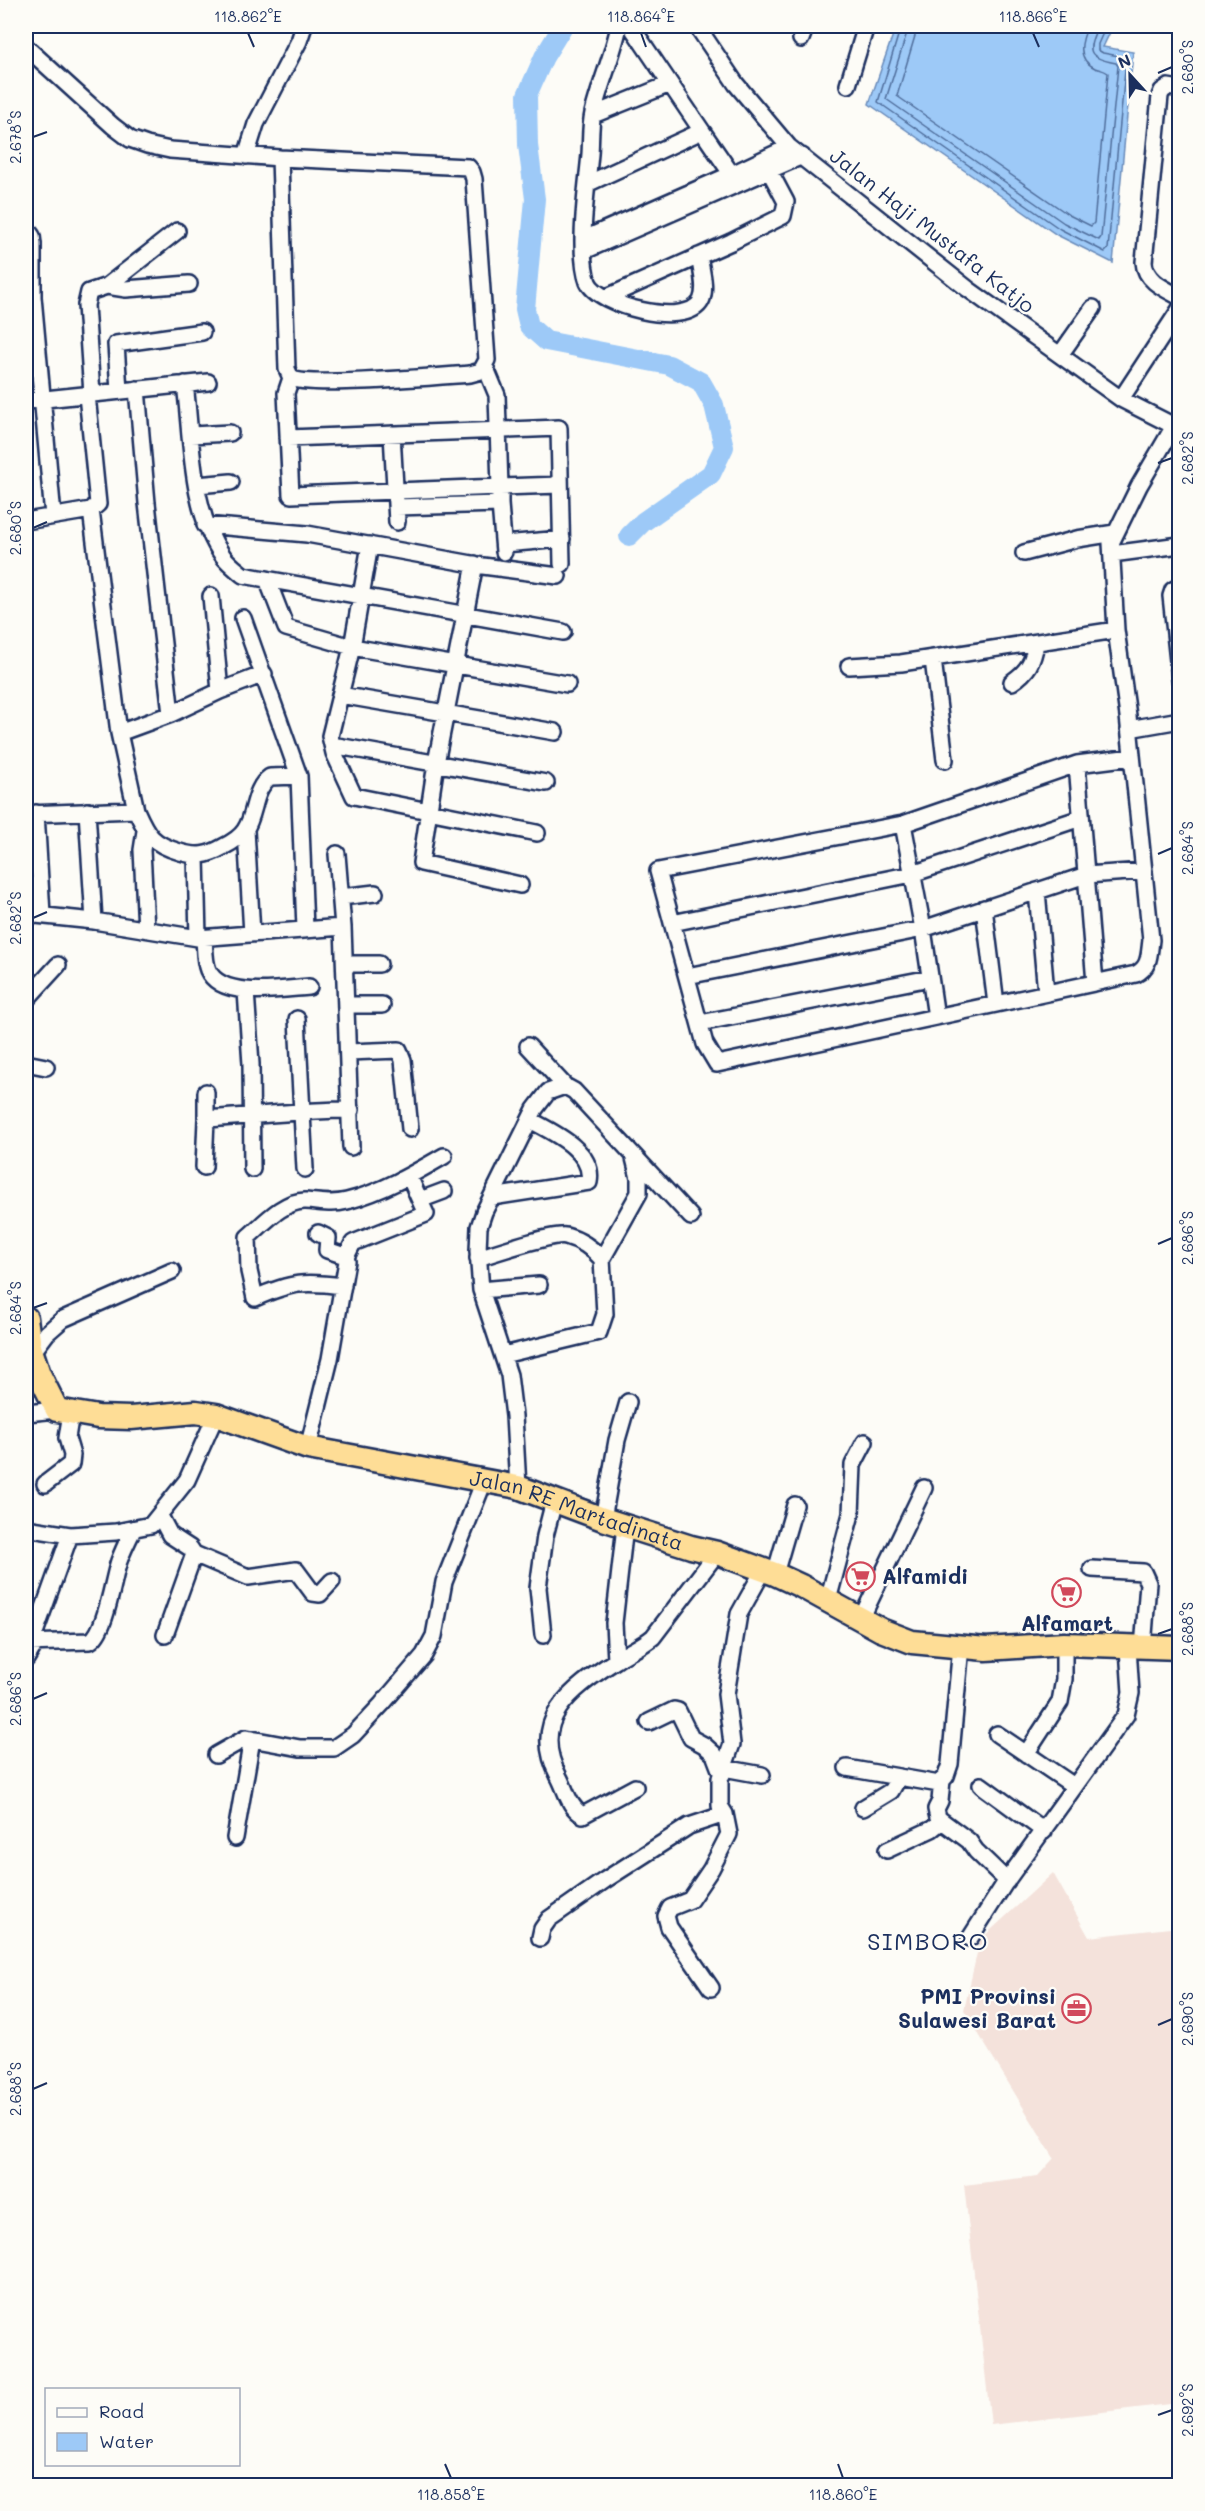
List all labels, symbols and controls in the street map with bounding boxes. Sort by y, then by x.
text: 118.862°E [214,6,282,26]
text: 118.864°E [607,6,676,26]
text: 118.866°E [999,6,1068,26]
text: 2.680°S [1177,40,1197,94]
north arrow [1100,45,1160,105]
text: N [1115,49,1134,73]
text: 2.678°S [5,110,25,164]
street label: Jalan Haji Mustafa Katjo [825,141,1041,318]
text: 2.682°S [1177,431,1197,485]
text: 2.680°S [5,501,25,555]
text: 2.684°S [1177,821,1197,875]
text: 2.682°S [5,891,25,945]
text: 2.686°S [1177,1211,1197,1265]
text: 2.684°S [5,1281,25,1335]
street label: Jalan RE Martadinata [468,1463,687,1556]
supermarket icon: Alfamidi [845,1561,877,1593]
place label: Alfamidi [882,1562,968,1589]
supermarket icon: Alfamart [1051,1577,1083,1609]
text: 2.688°S [1177,1602,1197,1656]
place label: Alfamart [1021,1609,1113,1636]
text: 2.686°S [5,1672,25,1726]
district label: SIMBORO [867,1925,989,1956]
place label: PMI Provinsi Sulawesi Barat [898,1982,1056,2033]
text: 2.690°S [1177,1992,1197,2046]
office icon: PMI Provinsi Sulawesi Barat [1061,1993,1093,2025]
text: 2.688°S [5,2062,25,2116]
text: 2.692°S [1177,2383,1197,2437]
legend [45,2388,240,2466]
text: Road [99,2399,144,2423]
text: Water [99,2429,154,2453]
text: 118.858°E [417,2484,485,2504]
text: 118.860°E [809,2484,878,2504]

